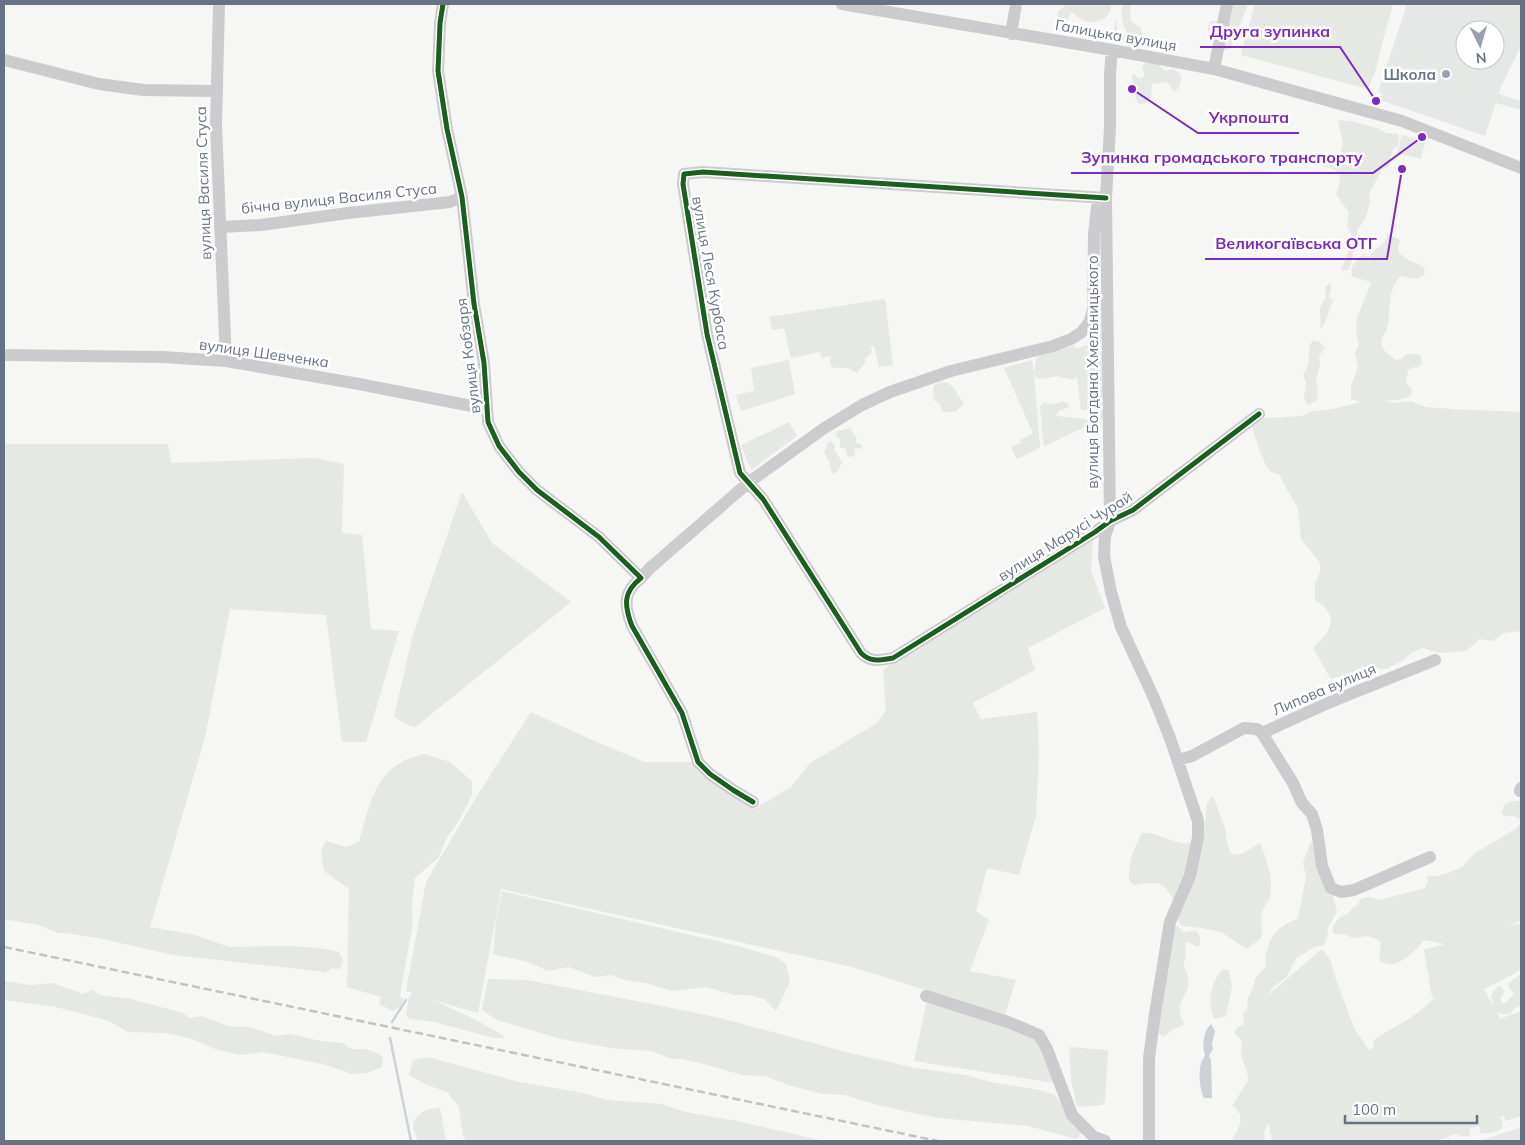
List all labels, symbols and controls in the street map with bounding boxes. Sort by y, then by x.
street label: Галицька вулиця [1054,15,1178,55]
callout: Друга зупинка [1200,16,1340,47]
north arrow [1455,20,1505,70]
text: Друга зупинка [1210,21,1330,41]
text: N [1475,49,1487,67]
place label: Школа [1383,65,1436,84]
marker: Школа [1440,68,1452,80]
callout: Укрпошта [1198,102,1299,133]
street label: вулиця Василя Стуса [191,106,215,260]
text: Укрпошта [1208,107,1289,127]
callout: Зупинка громадського транспорту [1071,142,1373,173]
text: Зупинка громадського транспорту [1081,147,1363,167]
street label: бічна вулиця Василя Стуса [240,178,438,218]
street label: вулиця Леся Курбаса [688,195,734,351]
callout: Великогаївська ОТГ [1205,228,1387,259]
text: Великогаївська ОТГ [1215,233,1377,253]
street label: вулиця Богдана Хмельницького [1083,255,1102,489]
street label: вулиця Кобзаря [451,297,485,415]
street label: вулиця Шевченка [198,334,330,372]
street label: вулиця Марусі Чурай [994,487,1136,585]
street label: Липова вулиця [1269,659,1379,719]
scale bar [1345,1092,1478,1124]
text: 100 m [1352,1100,1396,1119]

